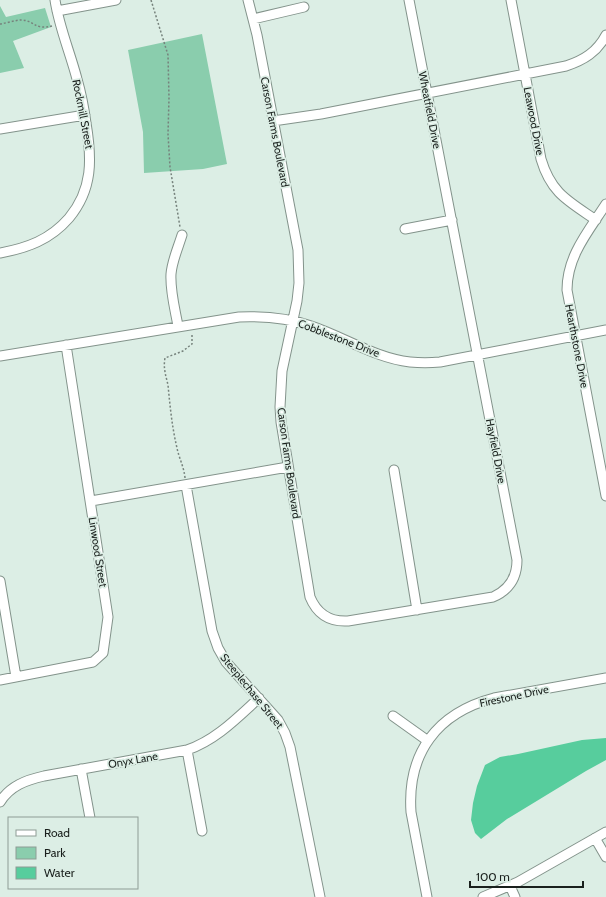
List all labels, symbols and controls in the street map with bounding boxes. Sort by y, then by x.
street label: Wheatfield Drive [416,70,444,150]
street label: Carson Farms Boulevard [257,76,293,188]
street label: Rockmill Street [69,78,97,150]
street label: Leawood Drive [521,86,548,157]
street label: Hearthstone Drive [562,303,592,389]
street label: Cobblestone Drive [296,316,382,360]
street label: Carson Farms Boulevard [274,407,304,519]
street label: Hayfield Drive [483,417,509,485]
street label: Linwood Street [86,516,110,588]
street label: Steeplechase Street [217,651,287,732]
street label: Firestone Drive [478,682,550,710]
street label: Onyx Lane [107,749,159,771]
legend [8,817,138,889]
text: Road [44,825,70,840]
text: Park [44,845,66,860]
scale bar [470,863,583,889]
text: Water [44,865,75,880]
text: 100 m [476,869,510,884]

